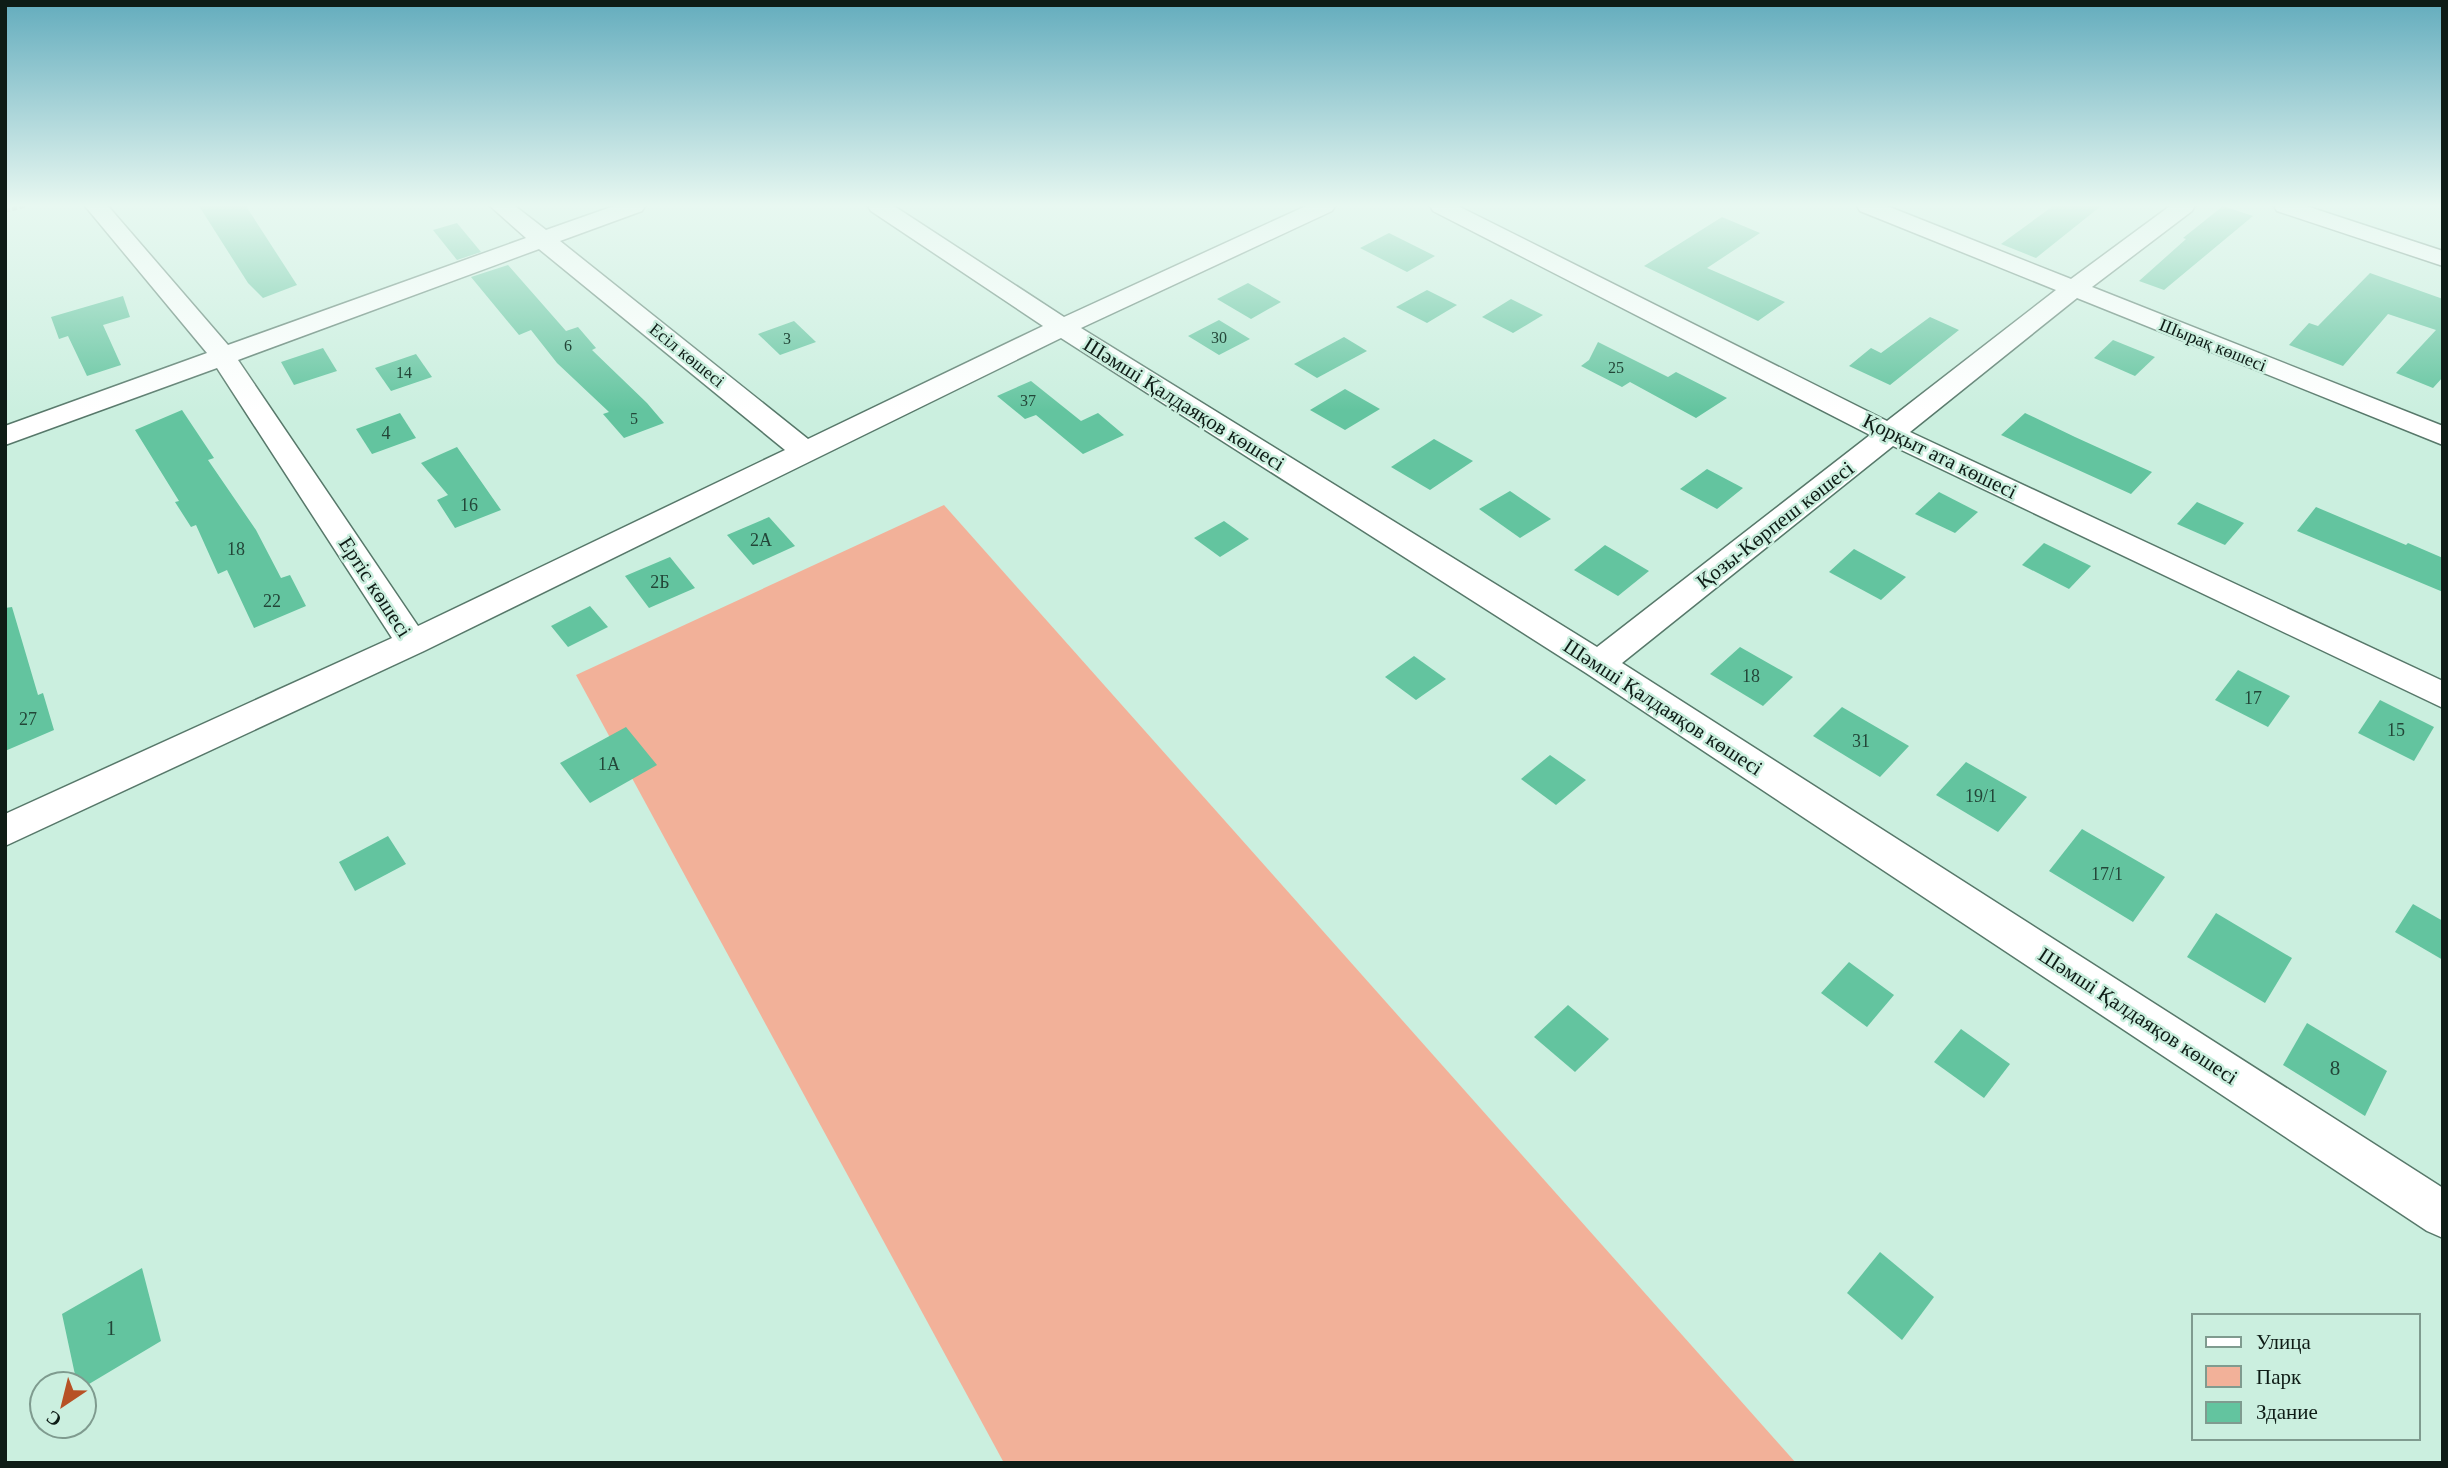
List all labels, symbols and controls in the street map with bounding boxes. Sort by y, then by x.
street label: Шырақ көшесі [2157,314,2269,376]
street label: Есіл көшесі [646,319,728,391]
house number: 30 [1211,329,1227,346]
house number: 3 [783,330,791,347]
street label: Шәмші Қалдаяқов көшесі [1079,332,1289,476]
house number: 6 [564,337,572,354]
house number: 25 [1608,359,1624,376]
house number: 14 [396,364,412,381]
house number: 37 [1020,392,1036,409]
street label: Қорқыт ата көшесі [1859,408,2021,504]
house number: 5 [630,410,638,427]
house number: 4 [382,423,391,443]
street label: Қозы-Көрпеш көшесі [1692,456,1858,594]
house number: 16 [460,495,478,515]
house number: 2А [750,530,772,550]
street label: Ертіс көшесі [334,532,416,642]
house number: 18 [227,539,245,559]
house number: 2Б [650,572,670,592]
house number: 22 [263,591,281,611]
street label: Шәмші Қалдаяқов көшесі [1559,634,1767,780]
house number: 18 [1742,666,1760,686]
house number: 17 [2244,688,2262,708]
house number: 27 [19,709,37,729]
house number: 15 [2387,720,2405,740]
house number: 31 [1852,731,1870,751]
house number: 1А [598,754,620,774]
house number: 19/1 [1965,786,1997,806]
house number: 17/1 [2091,864,2123,884]
street label: Шәмші Қалдаяқов көшесі [2034,943,2242,1089]
house number: 8 [2330,1056,2340,1080]
legend [2192,1314,2420,1440]
house number: 1 [106,1316,116,1340]
text: Улица [2256,1330,2311,1354]
text: Парк [2256,1365,2302,1389]
north arrow [28,1370,98,1440]
text: Здание [2256,1400,2318,1424]
text: С [42,1406,65,1431]

